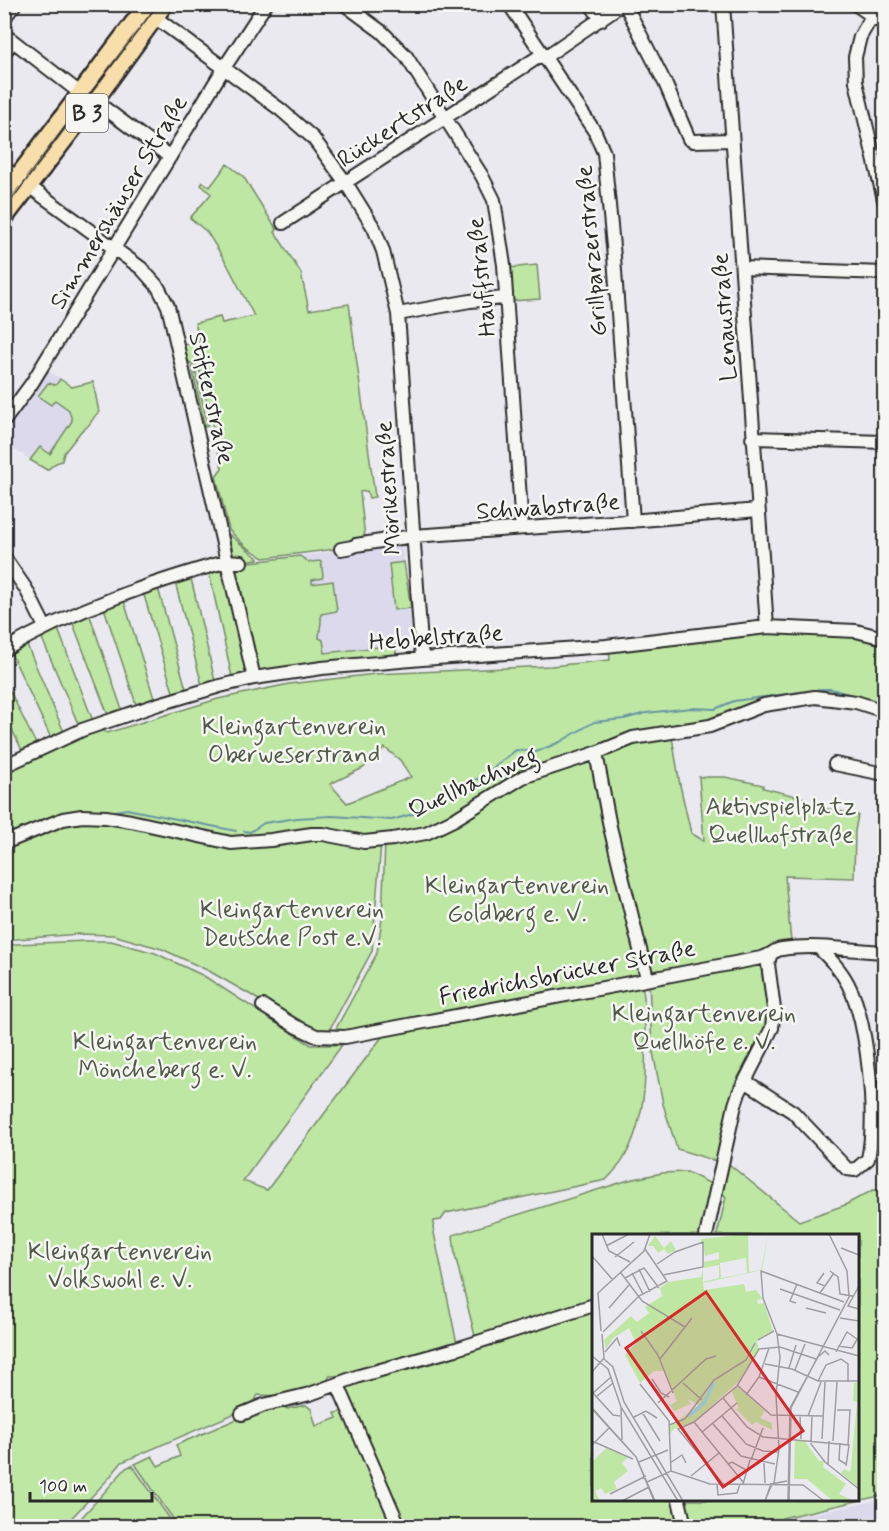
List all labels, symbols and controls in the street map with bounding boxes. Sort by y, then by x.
street label: Rückertstraße [332,69,474,176]
street label: Simmershäuser Straße [43,90,196,315]
road number: B 3 [66,94,108,132]
street label: Grillparzerstraße [570,164,615,338]
street label: Hauffstraße [461,215,504,338]
street label: Lenaustraße [706,252,745,382]
street label: Stifterstraße [180,329,241,468]
street label: Mörikestraße [369,420,410,556]
street label: Schwabstraße [475,487,621,528]
street label: Hebbelstraße [368,618,504,659]
park label: Kleingartenverein Oberweserstrand [202,712,386,771]
street label: Quellbachweg [404,740,545,830]
park label: Aktivspielplatz Quellhofstraße [705,792,857,851]
park label: Kleingartenverein Goldberg e. V. [425,871,609,933]
park label: Kleingartenverein Deutsche Post e.V. [200,895,384,954]
street label: Friedrichsbrücker Straße [437,933,698,1014]
park label: Kleingartenverein Quellhöfe e. V. [612,999,796,1058]
park label: Kleingartenverein Möncheberg e. V. [73,1027,257,1089]
inset map [592,1234,859,1501]
park label: Kleingartenverein Volkswohl e. V. [28,1237,212,1296]
scale bar [30,1465,152,1503]
text: 100 m [39,1475,87,1499]

